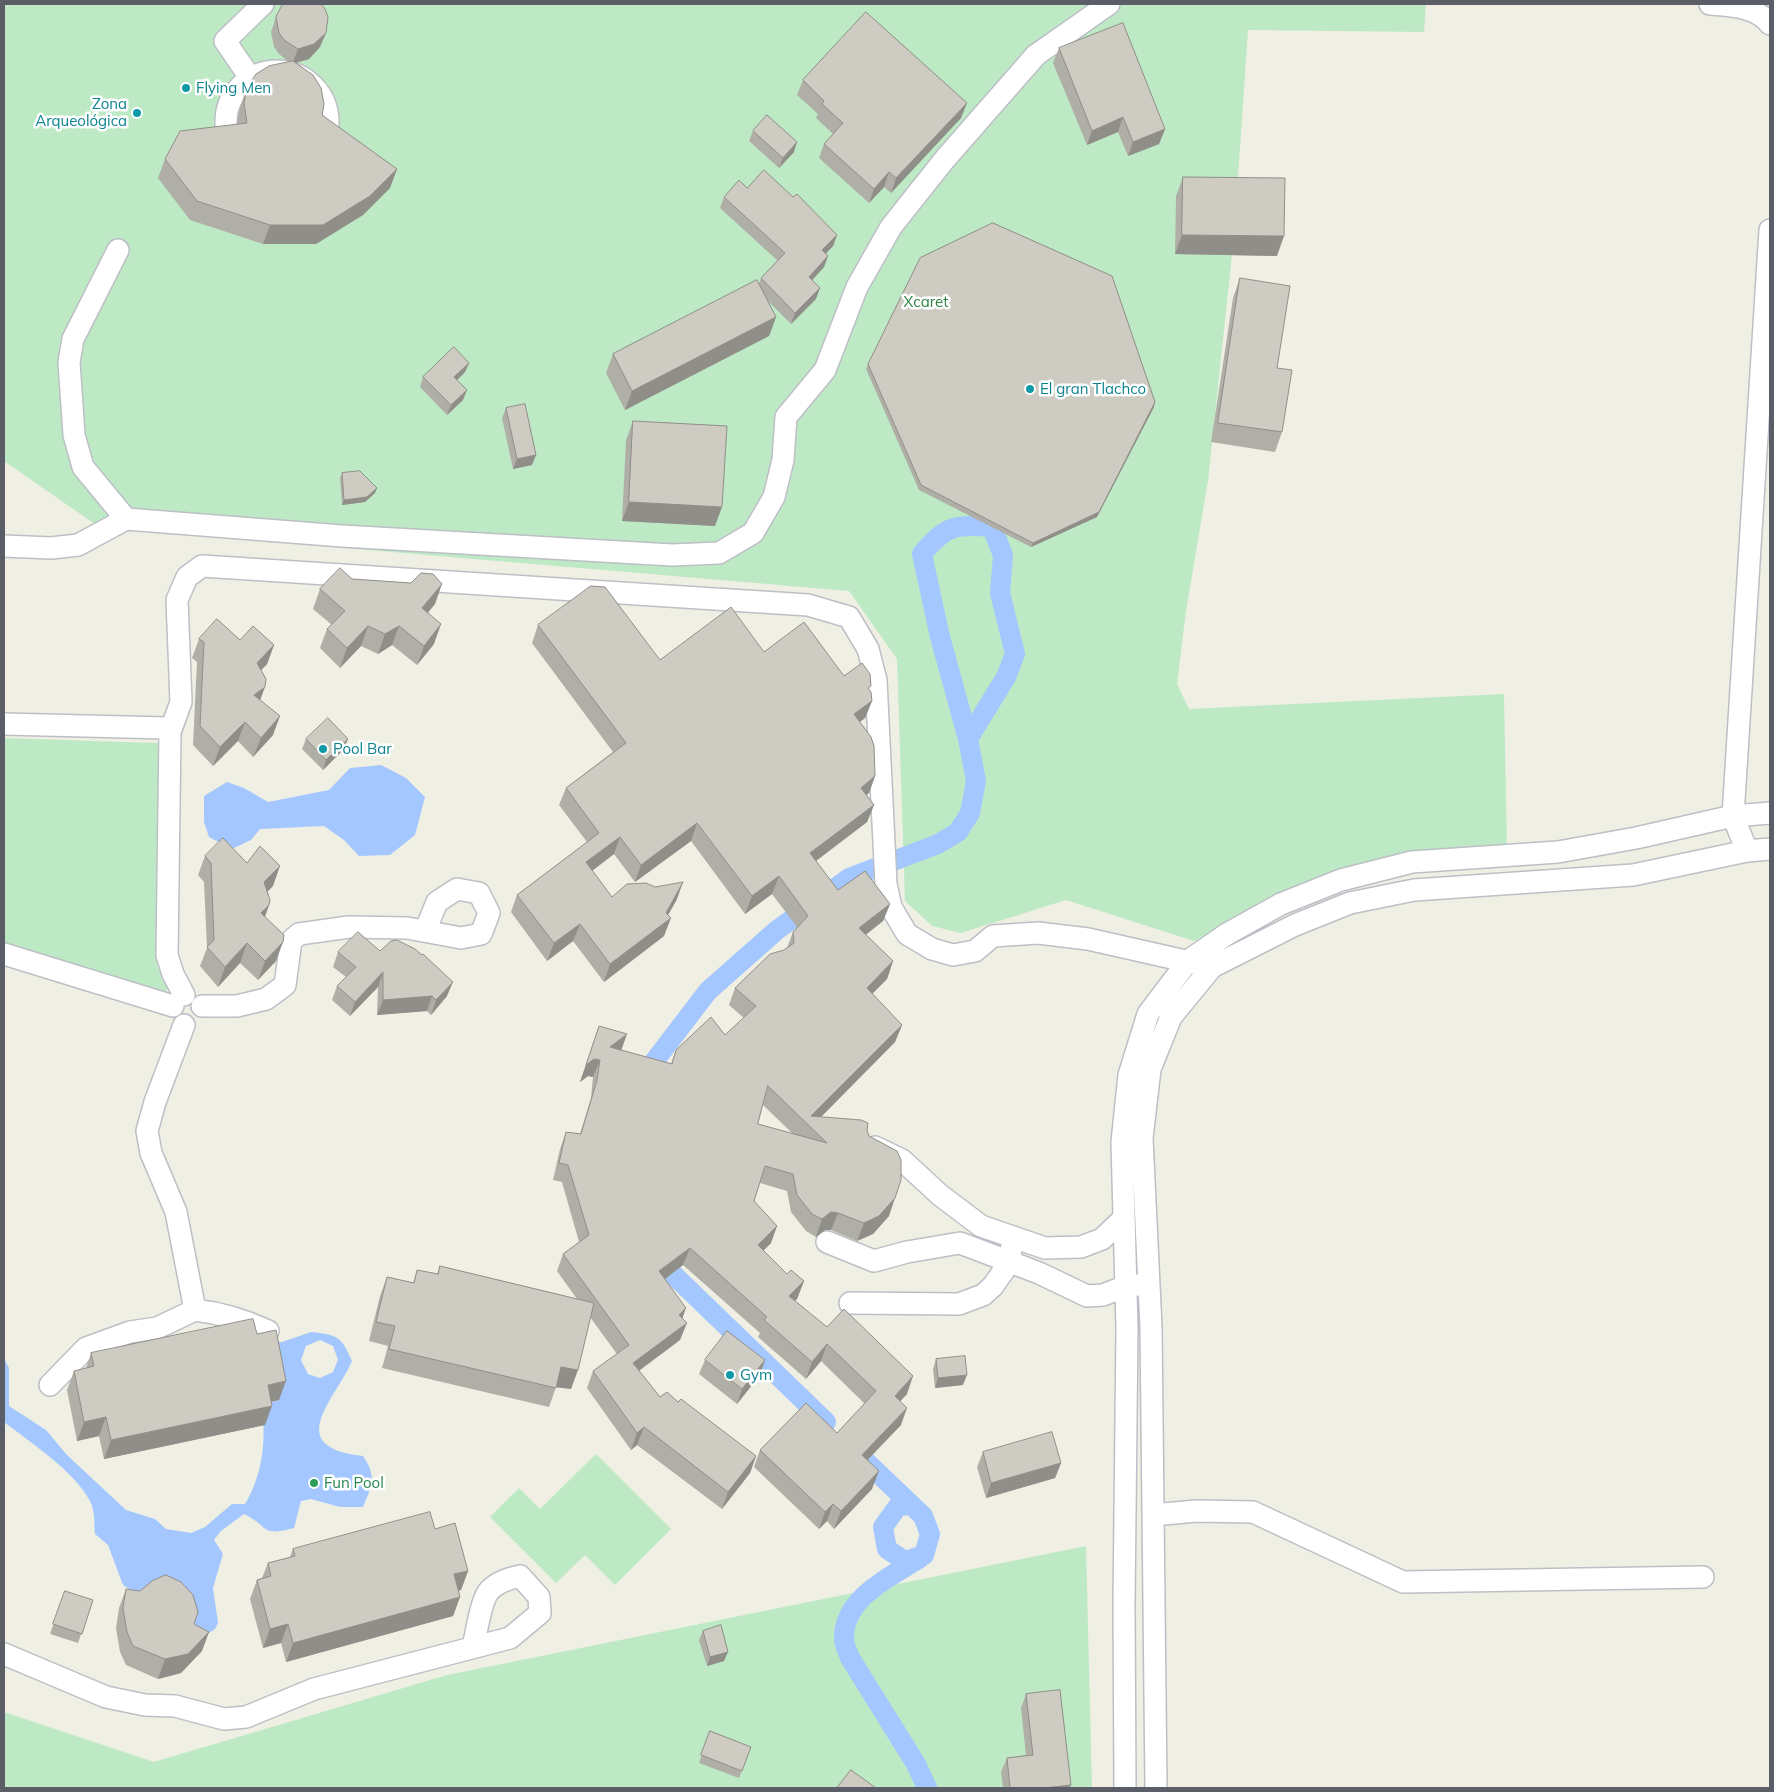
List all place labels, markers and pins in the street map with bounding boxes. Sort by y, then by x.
place label: Flying Men [196,79,271,97]
marker: Flying Men [180,82,192,94]
place label: Zona Arqueológica [35,95,127,130]
marker: Zona Arqueológica [131,107,143,119]
place label: El gran Tlachco [1040,380,1146,398]
marker: El gran Tlachco [1024,383,1036,395]
place label: Pool Bar [333,740,392,758]
marker: Pool Bar [317,743,329,755]
place label: Gym [740,1366,772,1384]
marker: Gym [724,1369,736,1381]
place label: Fun Pool [324,1474,384,1492]
marker: Fun Pool [308,1477,320,1489]

